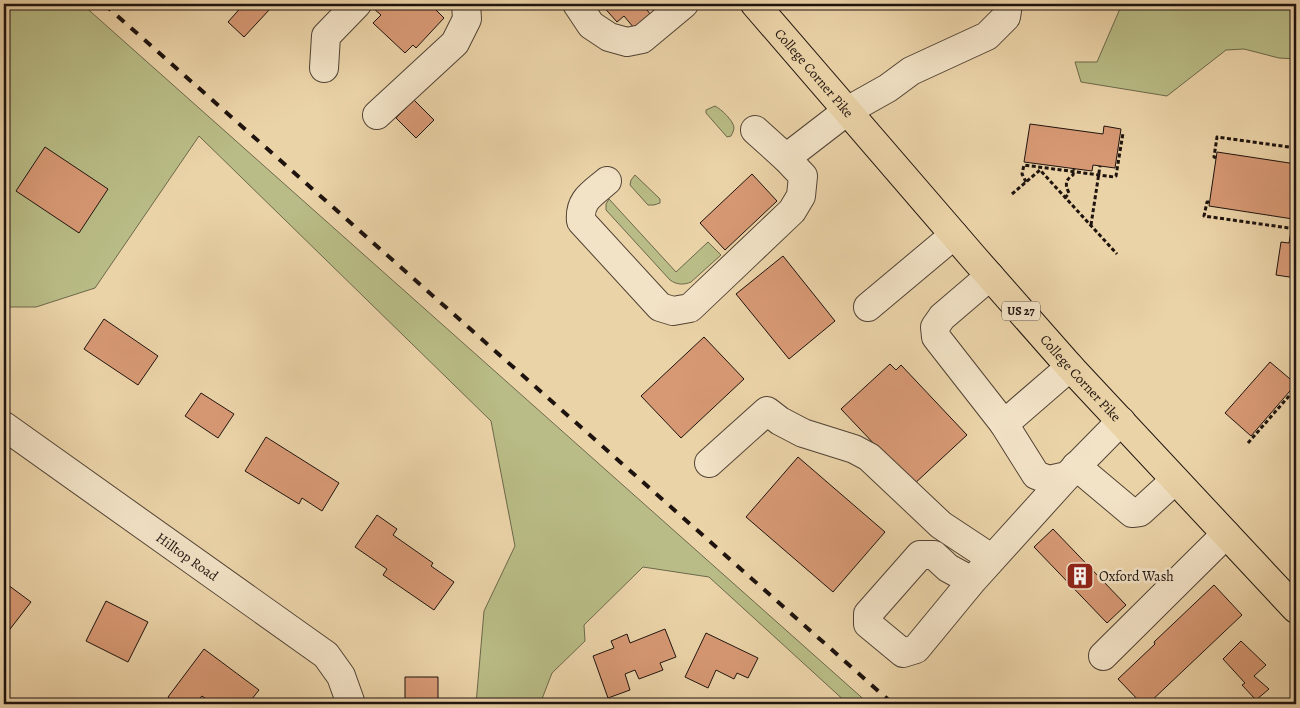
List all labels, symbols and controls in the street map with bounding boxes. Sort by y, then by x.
street label: College Corner Pike [770,25,858,122]
road number: US 27 [1002,302,1040,321]
street label: College Corner Pike [1036,331,1125,426]
street label: Hilltop Road [152,528,222,586]
building icon: Oxford Wash [1065,561,1095,591]
place label: Oxford Wash [1099,567,1174,586]

